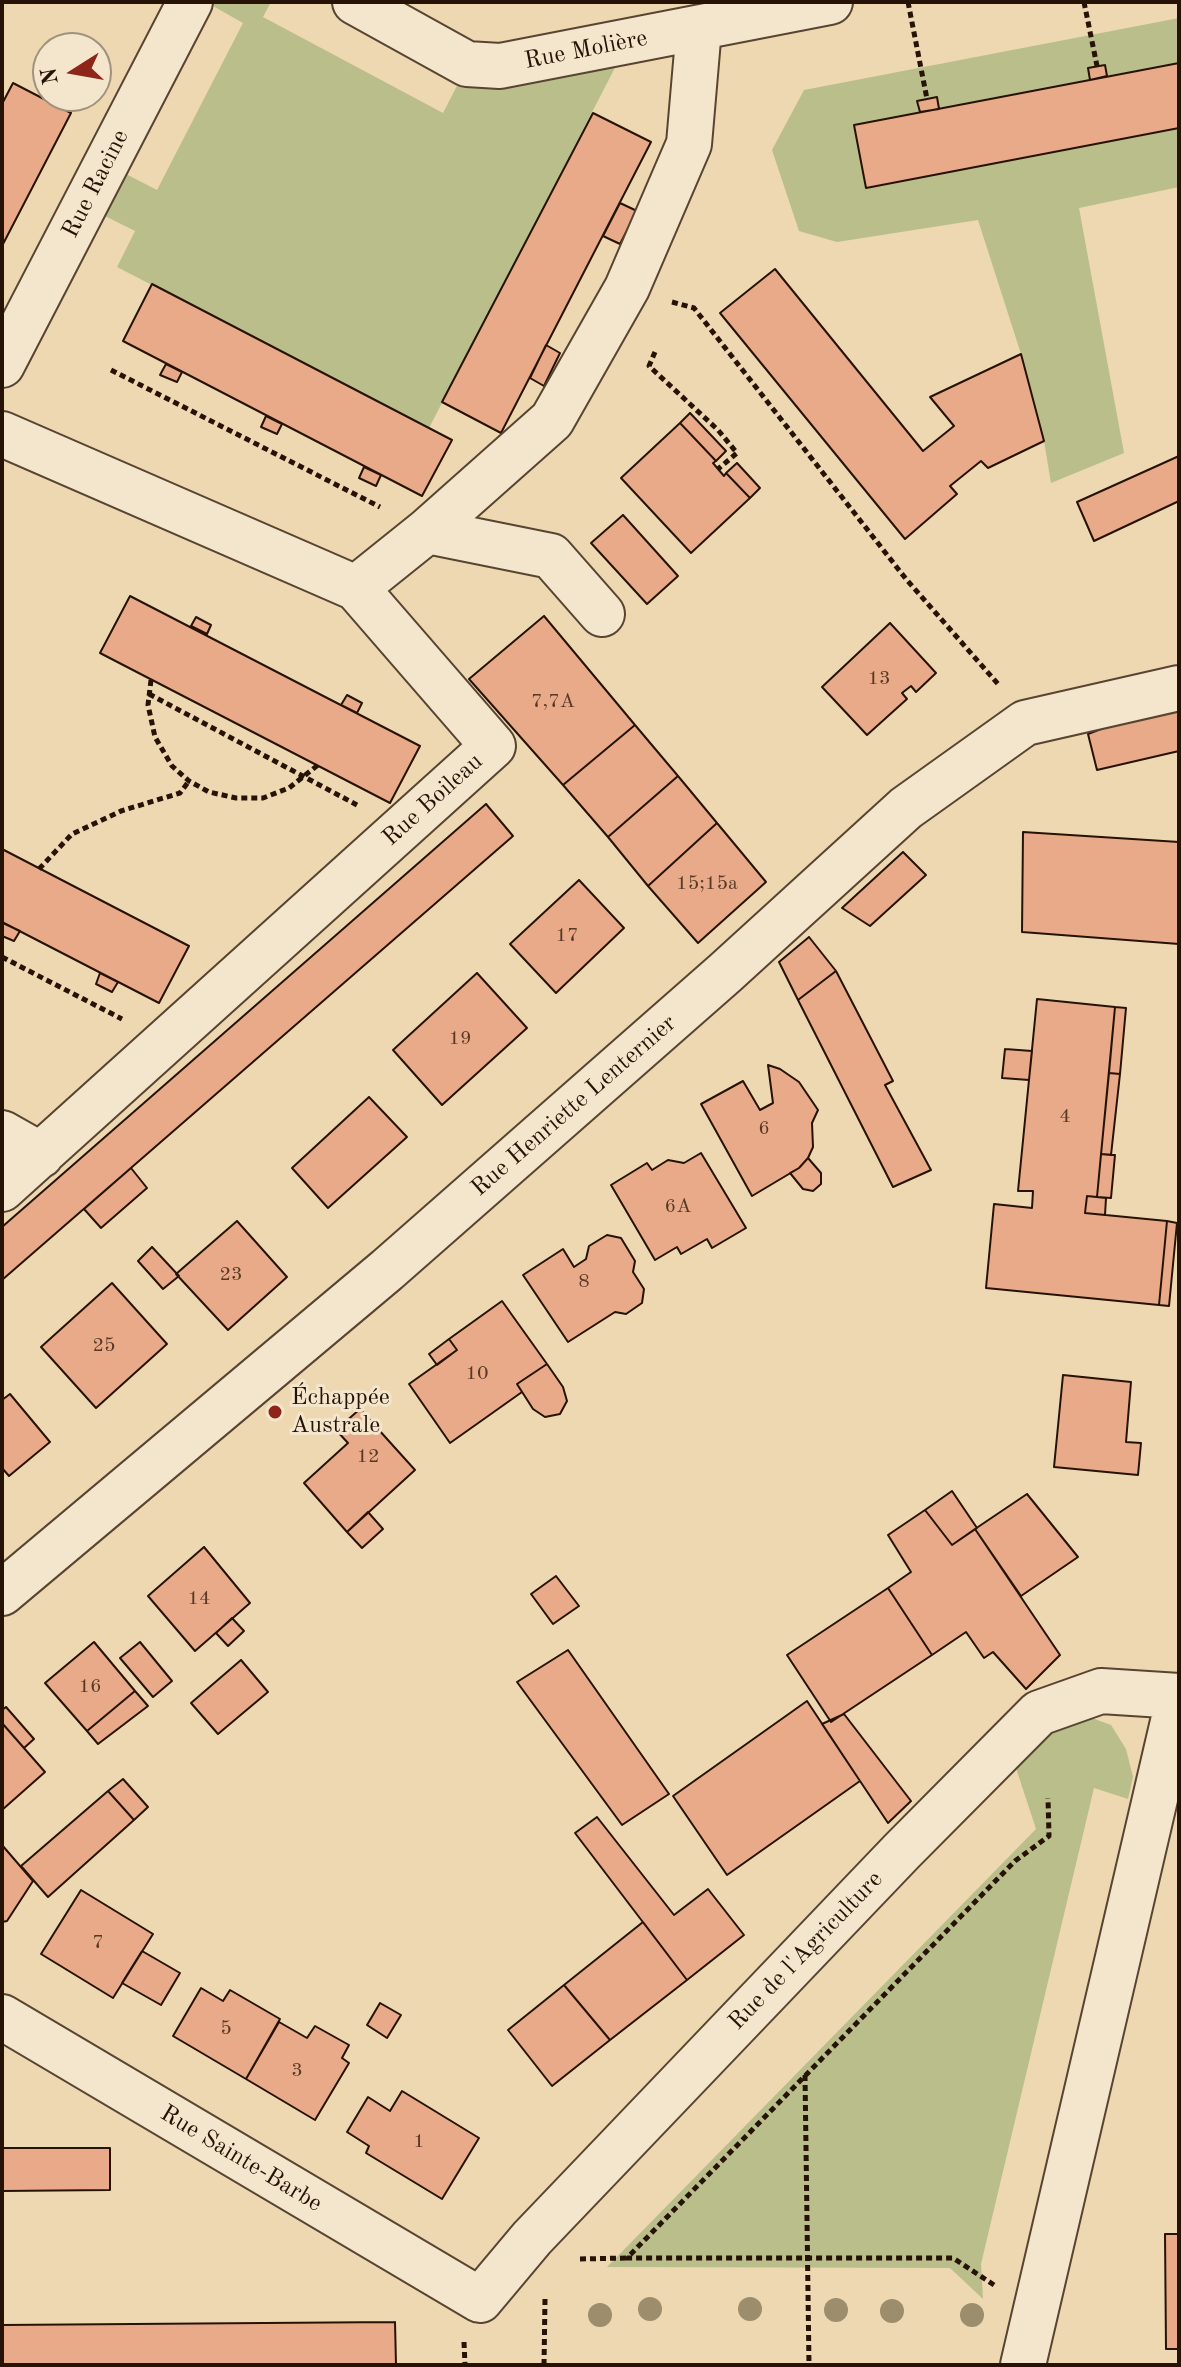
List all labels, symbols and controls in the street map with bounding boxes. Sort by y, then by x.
street label: Rue Molière [522,24,650,76]
north arrow [32,32,112,112]
text: N [38,66,63,87]
street label: Rue Racine [56,125,136,243]
house number: 13 [867,667,891,691]
house number: 7,7A [531,690,575,714]
street label: Rue Boileau [377,748,489,852]
house number: 15;15a [676,872,738,896]
house number: 17 [555,924,579,948]
street label: Rue Henriette Lenternier [466,1009,682,1203]
house number: 19 [448,1027,472,1051]
house number: 4 [1059,1105,1071,1129]
house number: 6 [758,1117,770,1141]
house number: 6A [665,1195,691,1219]
house number: 23 [219,1263,243,1287]
house number: 8 [578,1270,590,1294]
house number: 25 [92,1334,116,1358]
house number: 10 [465,1362,489,1386]
place label: Échappée Australe [291,1384,390,1440]
marker: Échappée Australe [266,1403,284,1421]
house number: 12 [356,1445,380,1469]
house number: 14 [187,1587,211,1611]
house number: 16 [78,1675,102,1699]
street label: Rue de l'Agriculture [723,1866,889,2036]
house number: 7 [92,1931,104,1955]
house number: 5 [220,2017,232,2041]
house number: 3 [291,2059,303,2083]
street label: Rue Sainte-Barbe [155,2099,327,2219]
house number: 1 [413,2130,425,2154]

